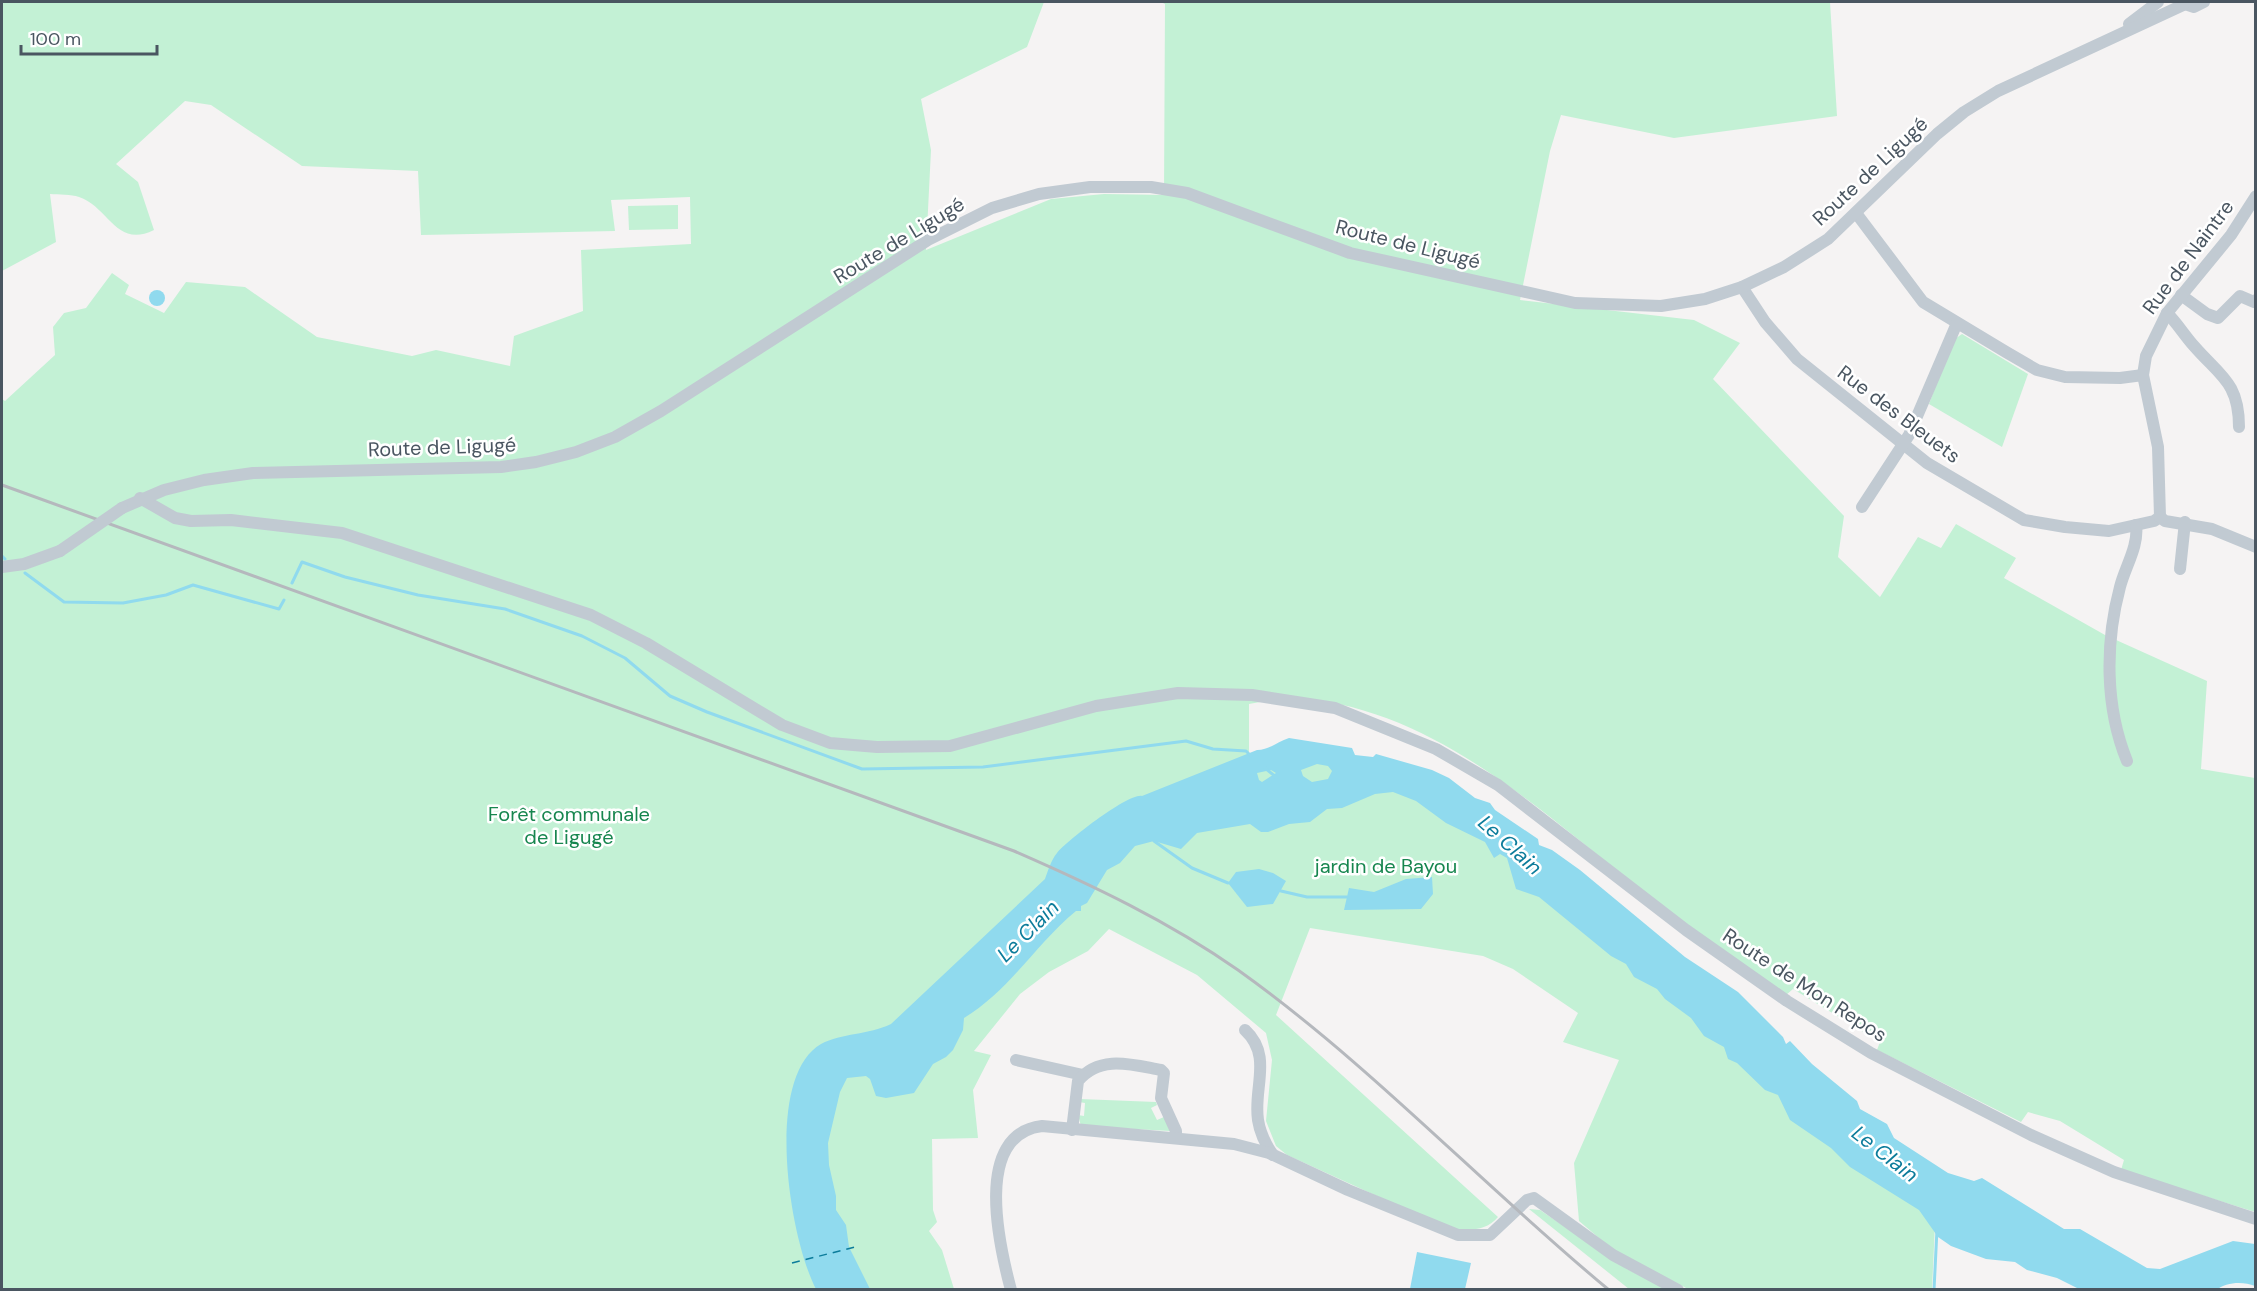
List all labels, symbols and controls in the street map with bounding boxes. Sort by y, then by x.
scale bar [21,18,158,56]
text: 100 m [30,27,81,51]
street label: Route de Ligugé [1807,111,1933,231]
street label: Route de Ligugé [829,191,969,289]
street label: Rue de Naintre [2137,195,2239,319]
street label: Route de Ligugé [1333,213,1483,275]
street label: Rue des Bleuets [1832,359,1966,469]
street label: Route de Ligugé [368,431,516,463]
park label: Forêt communale de Ligugé [488,801,650,850]
water label: Le Clain [1472,809,1548,881]
park label: jardin de Bayou [1314,853,1457,879]
water label: Le Clain [991,894,1065,968]
street label: Route de Mon Repos [1718,922,1892,1048]
water label: Le Clain [1846,1119,1924,1189]

